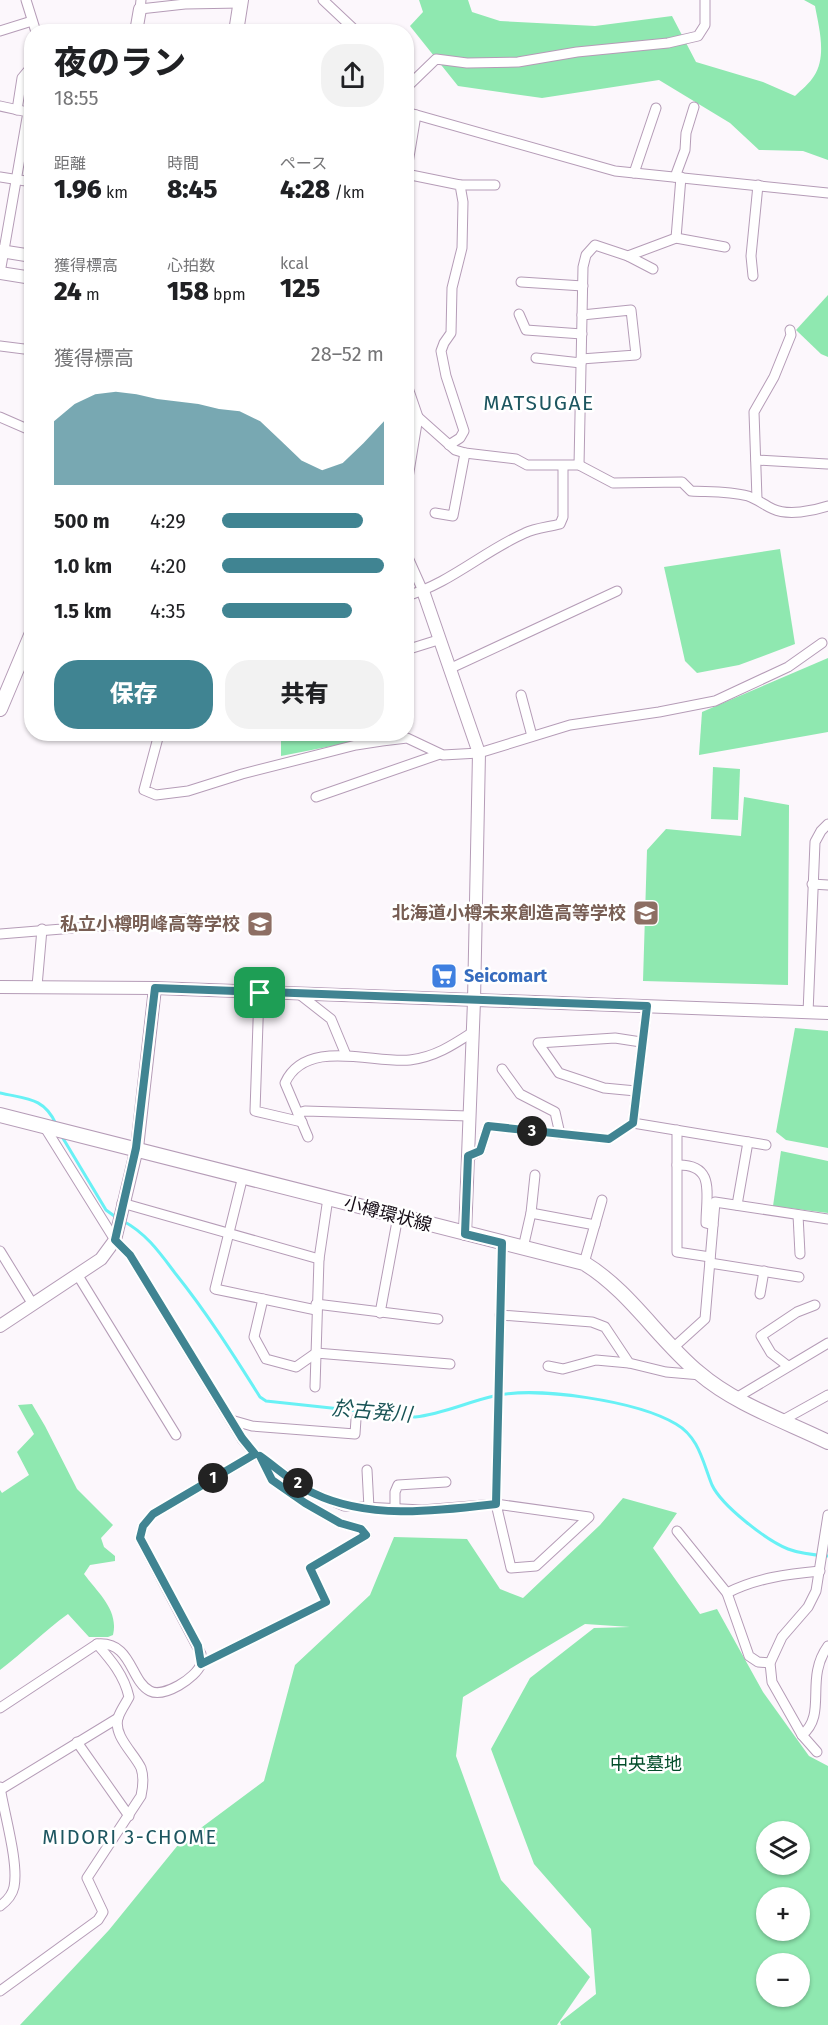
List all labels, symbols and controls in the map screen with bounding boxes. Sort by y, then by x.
text: 夜のラン [54,43,186,83]
button: share [321,44,384,107]
text: 18:55 [54,86,99,110]
text: 距離 [54,154,86,173]
text: 時間 [167,154,199,173]
text: ペース [280,154,327,173]
text: 1.96 [54,174,102,205]
text: 8:45 [167,174,217,205]
text: 4:28 [280,174,330,205]
text: km [102,183,128,202]
text: /km [330,183,365,202]
text: kcal [280,254,309,273]
text: 獲得標高 [54,256,118,275]
text: 心拍数 [167,256,215,275]
text: 125 [280,273,320,304]
text: 24 [54,276,82,307]
text: 158 [167,276,209,307]
text: m [82,285,100,304]
text: bpm [209,285,246,304]
text: 28–52 m [311,342,384,366]
text: 獲得標高 [54,346,134,370]
district label: MATSUGAE [483,390,595,416]
text: 500 m [54,509,110,533]
text: 4:29 [150,509,186,533]
text: 1.0 km [54,554,112,578]
text: 4:20 [150,554,187,578]
text: 1.5 km [54,599,112,623]
text: 4:35 [150,599,186,623]
button: 保存 [54,660,213,729]
button: 共有 [225,660,384,729]
school or university icon: 北海道小樽未来創造高等学校 [631,898,661,928]
place label: 北海道小樽未来創造高等学校 [392,902,626,924]
school or university icon: 私立小樽明峰高等学校 [245,909,275,939]
place label: 私立小樽明峰高等学校 [60,913,240,935]
supermarket icon: Seicomart [429,961,459,991]
place label: Seicomart [464,965,548,987]
pin [234,967,285,1018]
icon: arrive [243,976,276,1009]
pin: 3 [517,1116,547,1146]
text: 3 [528,1121,536,1140]
street label: 小樽環状線 [342,1192,434,1236]
water label: 於古発川 [331,1396,415,1427]
pin: 1 [198,1463,228,1493]
text: 1 [209,1468,217,1487]
pin: 2 [283,1468,313,1498]
text: 2 [294,1473,302,1492]
park label: 中央墓地 [610,1753,682,1775]
map controls [756,1821,810,2007]
button: layers [756,1821,810,1875]
district label: MIDORI 3-CHOME [42,1825,218,1849]
button: + [756,1887,810,1941]
button: − [756,1953,810,2007]

